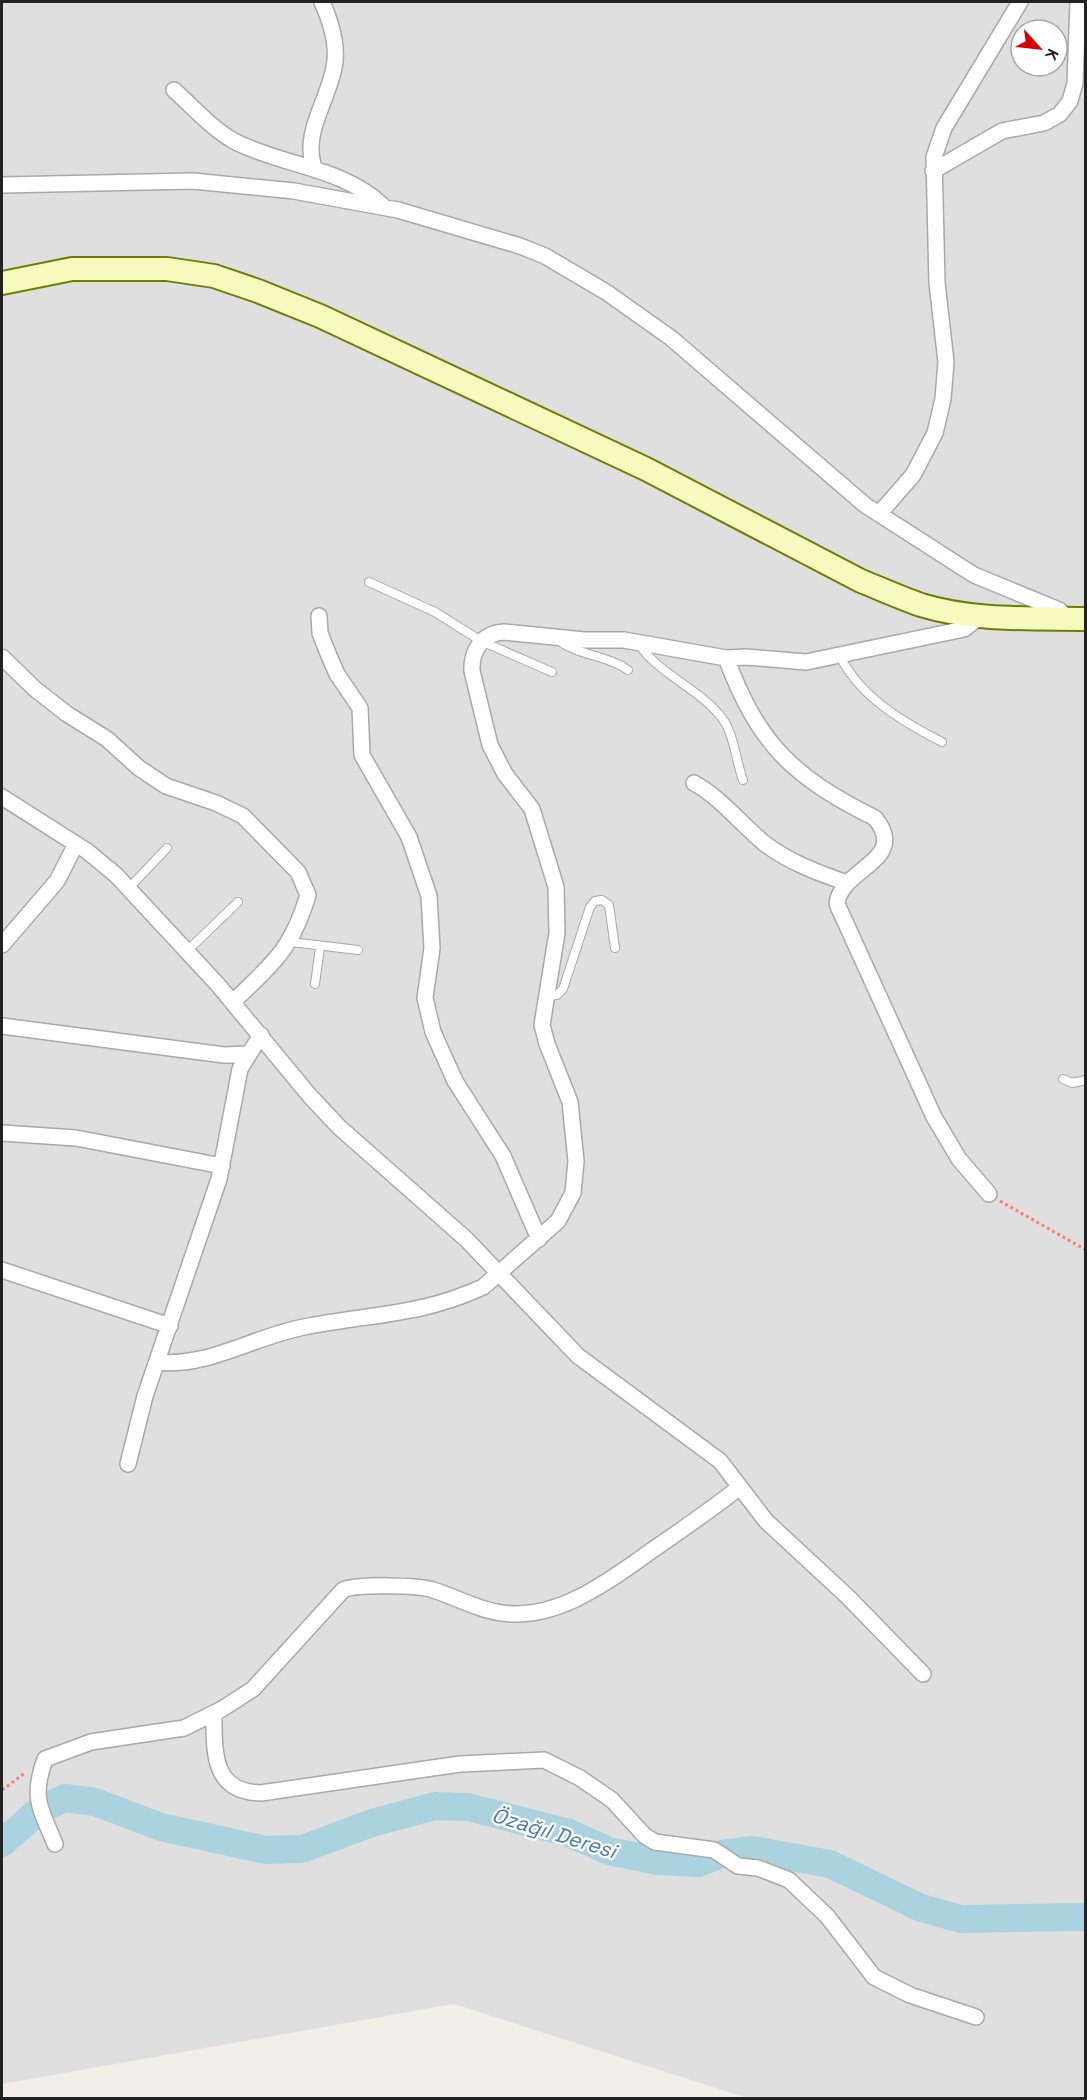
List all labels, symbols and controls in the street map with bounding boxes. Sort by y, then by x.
north arrow [1009,18,1069,78]
text: K [1040,45,1064,64]
water label: Özağıl Deresi [489,1801,622,1865]

